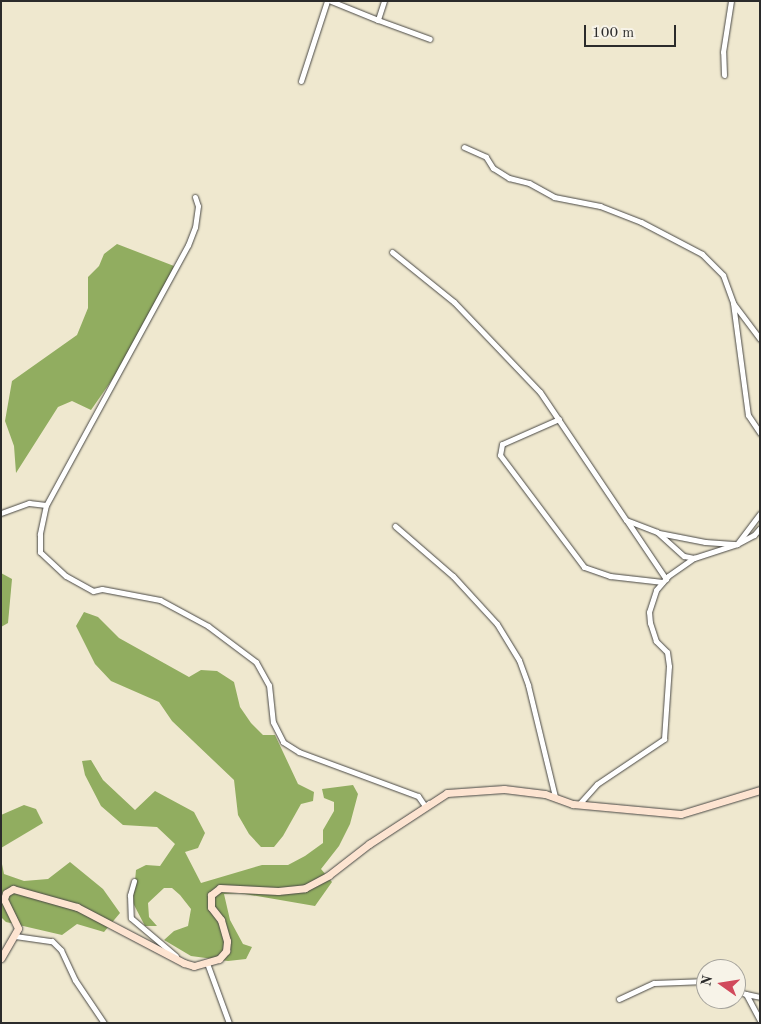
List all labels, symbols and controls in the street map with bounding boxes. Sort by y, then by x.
scale bar [586,15,678,47]
text: 100 m [592,26,634,41]
north arrow [696,959,746,1009]
text: N [699,974,715,988]

